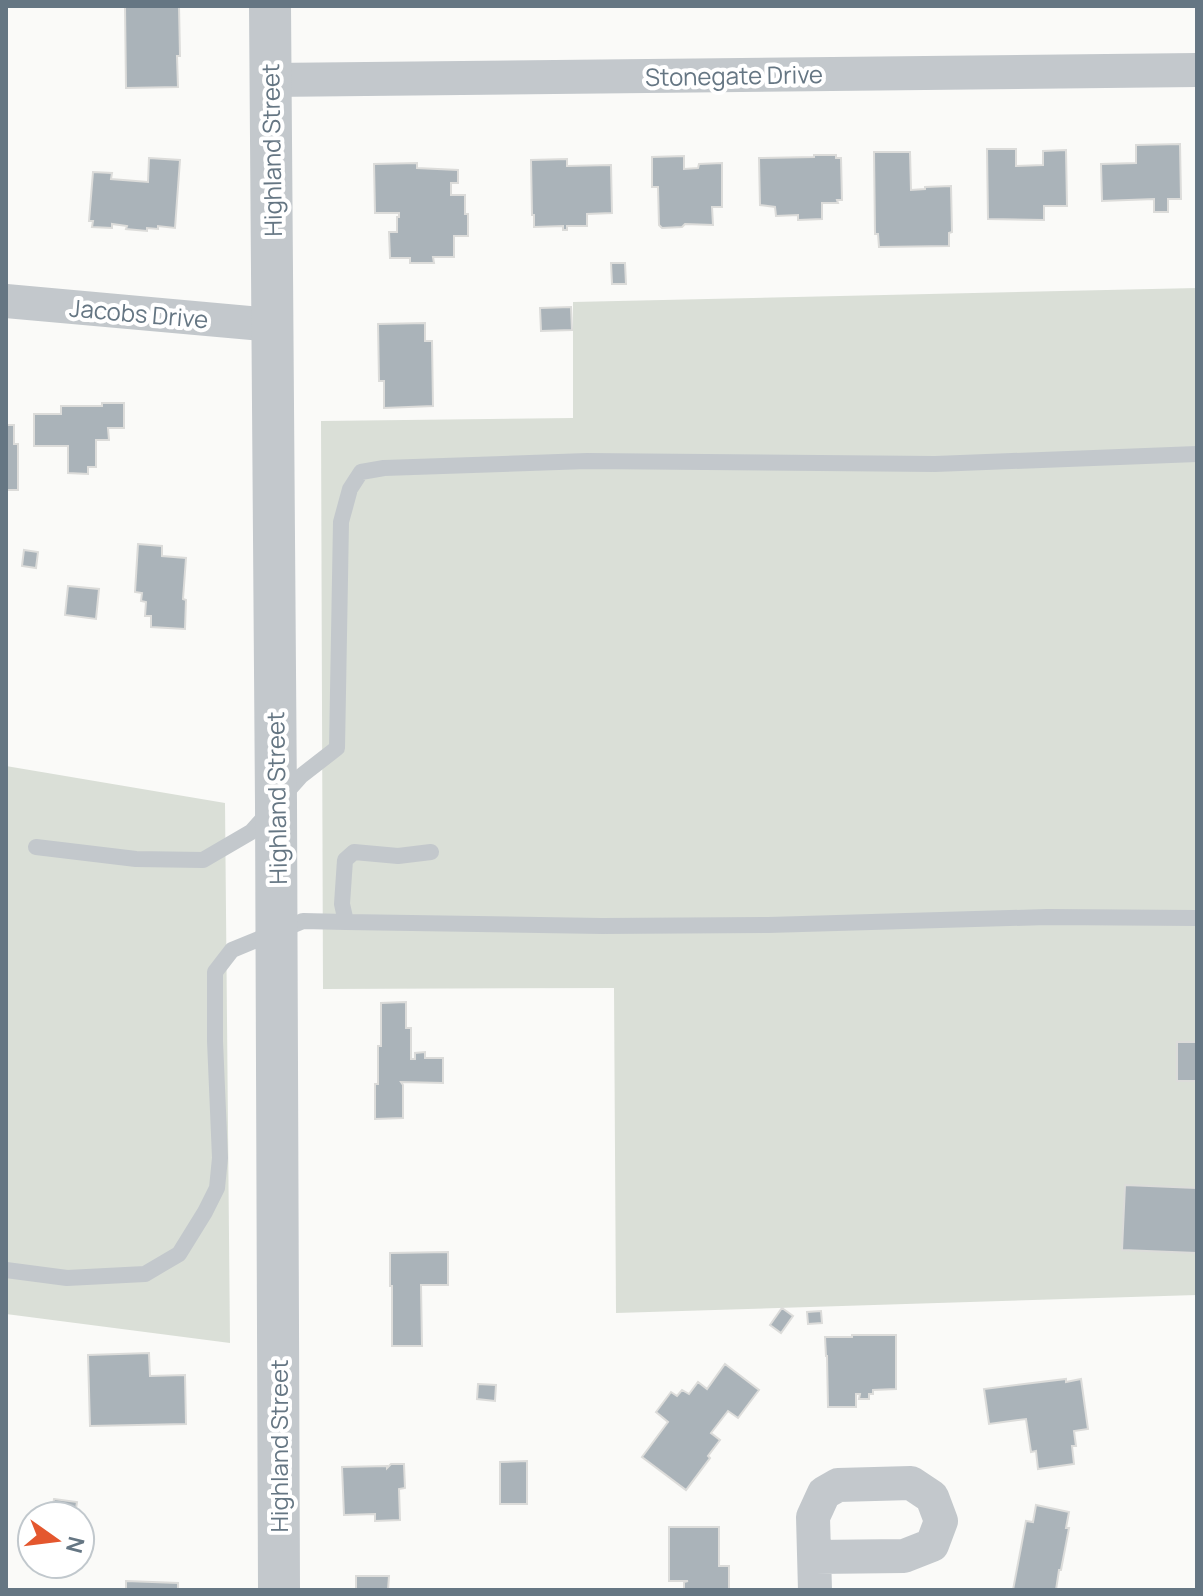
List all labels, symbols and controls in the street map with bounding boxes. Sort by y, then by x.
street label: Stonegate Drive [645,57,823,93]
street label: Highland Street [253,63,289,237]
street label: Jacobs Drive [68,290,210,336]
street label: Highland Street [258,711,294,885]
street label: Highland Street [262,1359,295,1533]
north arrow [16,1500,96,1580]
text: N [59,1534,92,1556]

